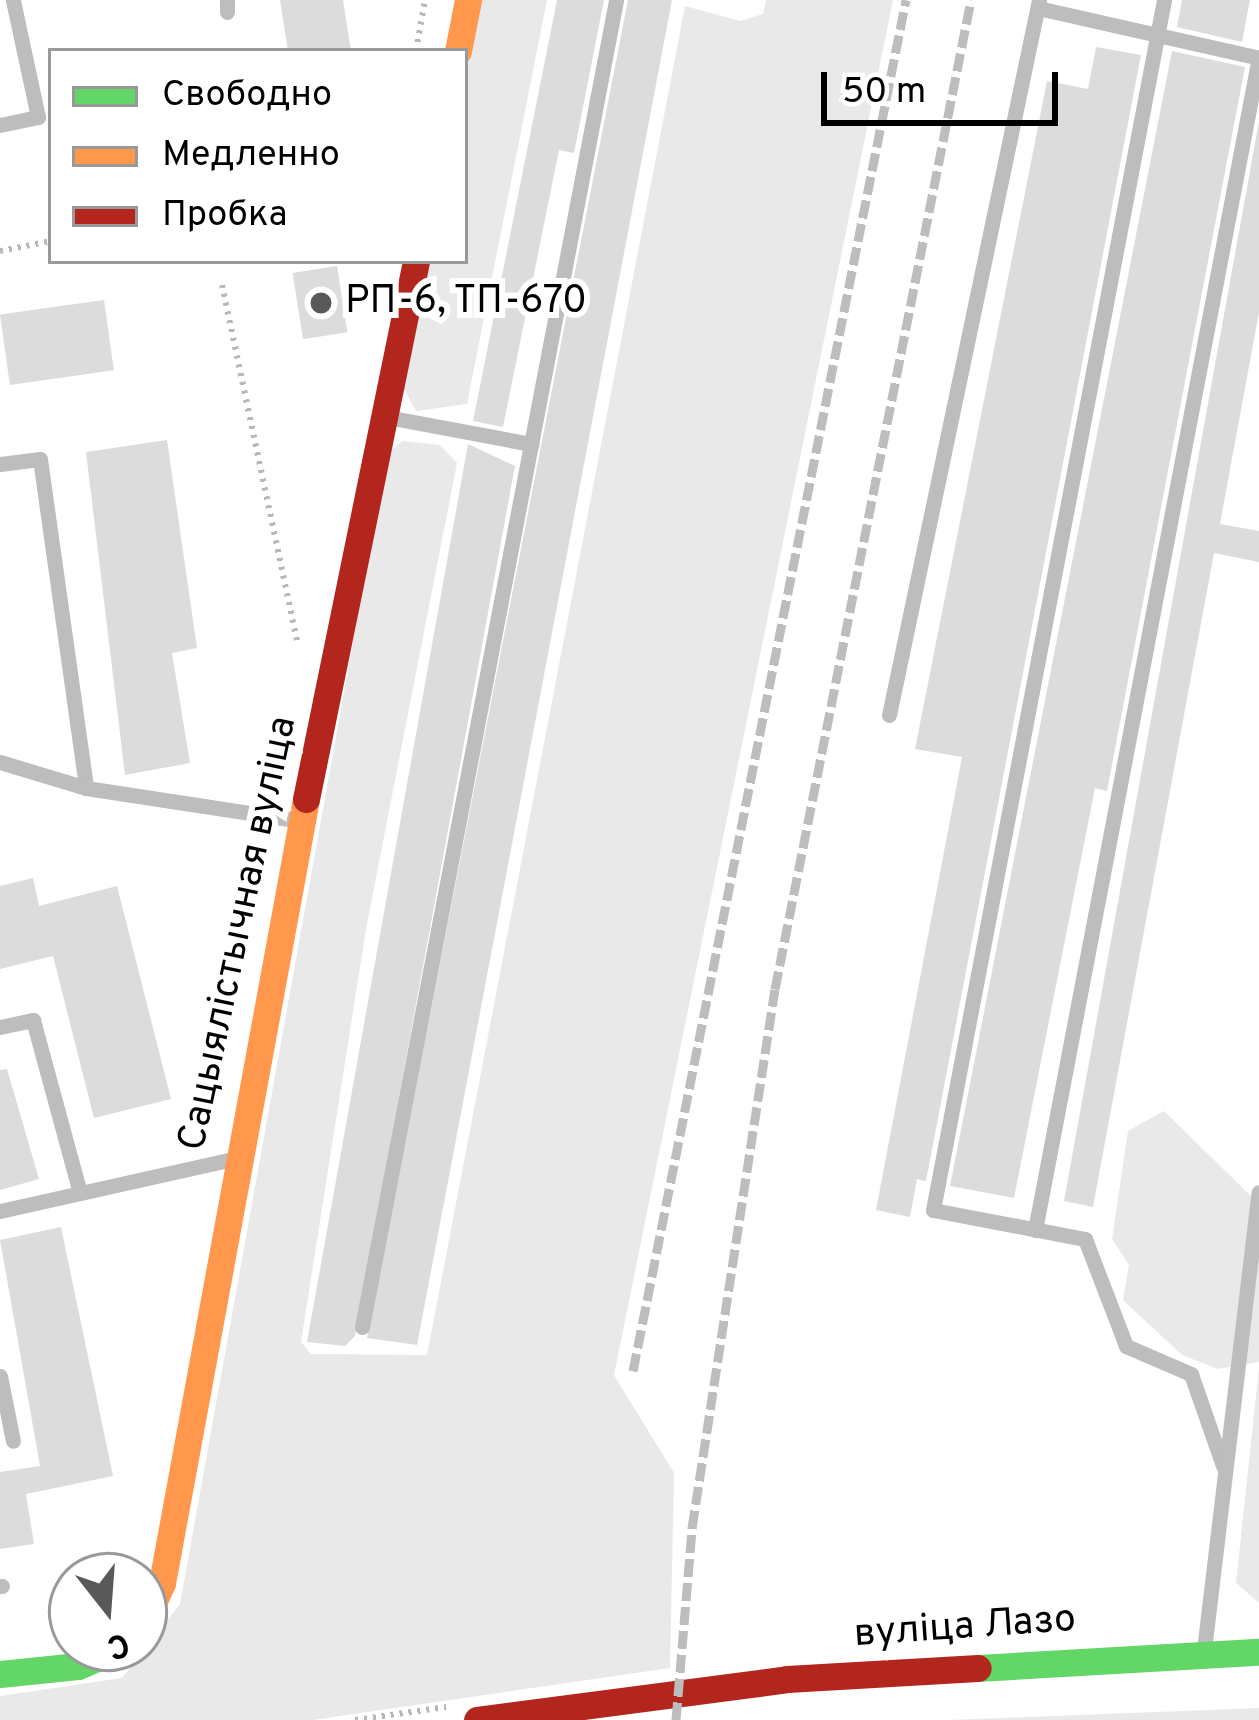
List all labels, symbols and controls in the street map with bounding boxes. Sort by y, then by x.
legend [48,48,468,264]
scale bar [827,48,1064,122]
text: 50 m [842,70,926,116]
text: Свободно [162,73,332,119]
text: Медленно [162,133,340,179]
text: Пробка [162,193,287,239]
place label: РП-6, ТП-670 [345,280,589,326]
marker: РП-6, ТП-670 [308,290,334,316]
street label: Сацыялістычная вуліца [171,713,309,1155]
north arrow [48,1552,168,1672]
street label: вуліца Лазо [852,1598,1078,1660]
text: С [101,1620,134,1667]

